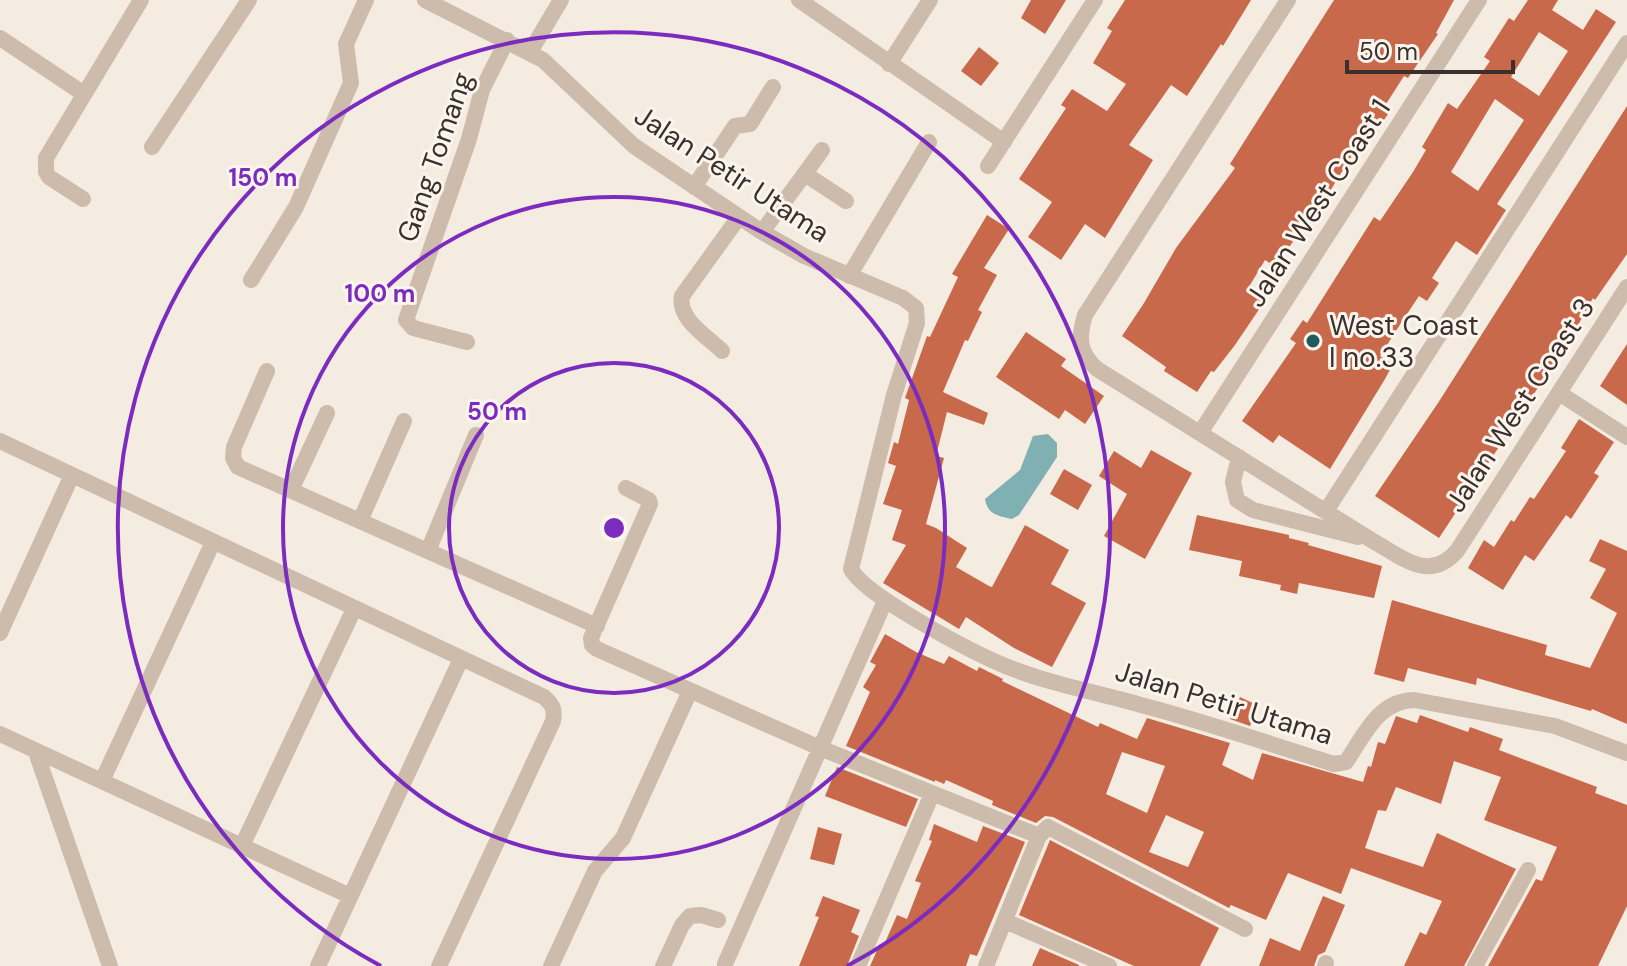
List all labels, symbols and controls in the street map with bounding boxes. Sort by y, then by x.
scale bar [1347,24,1513,74]
text: 50 m [1359,36,1418,67]
street label: Gang Tomang [389,67,481,247]
street label: Jalan West Coast 1 [1237,92,1399,314]
street label: Jalan Petir Utama [627,97,837,251]
text: 150 m [229,162,297,193]
text: 100 m [345,278,415,309]
street label: Jalan West Coast 3 [1437,291,1603,519]
place label: West Coast I no.33 [1329,307,1479,376]
marker: West Coast I no.33 [1304,332,1322,350]
text: 50 m [467,396,527,427]
centre of rings [600,514,628,542]
street label: Jalan Petir Utama [1111,652,1337,754]

